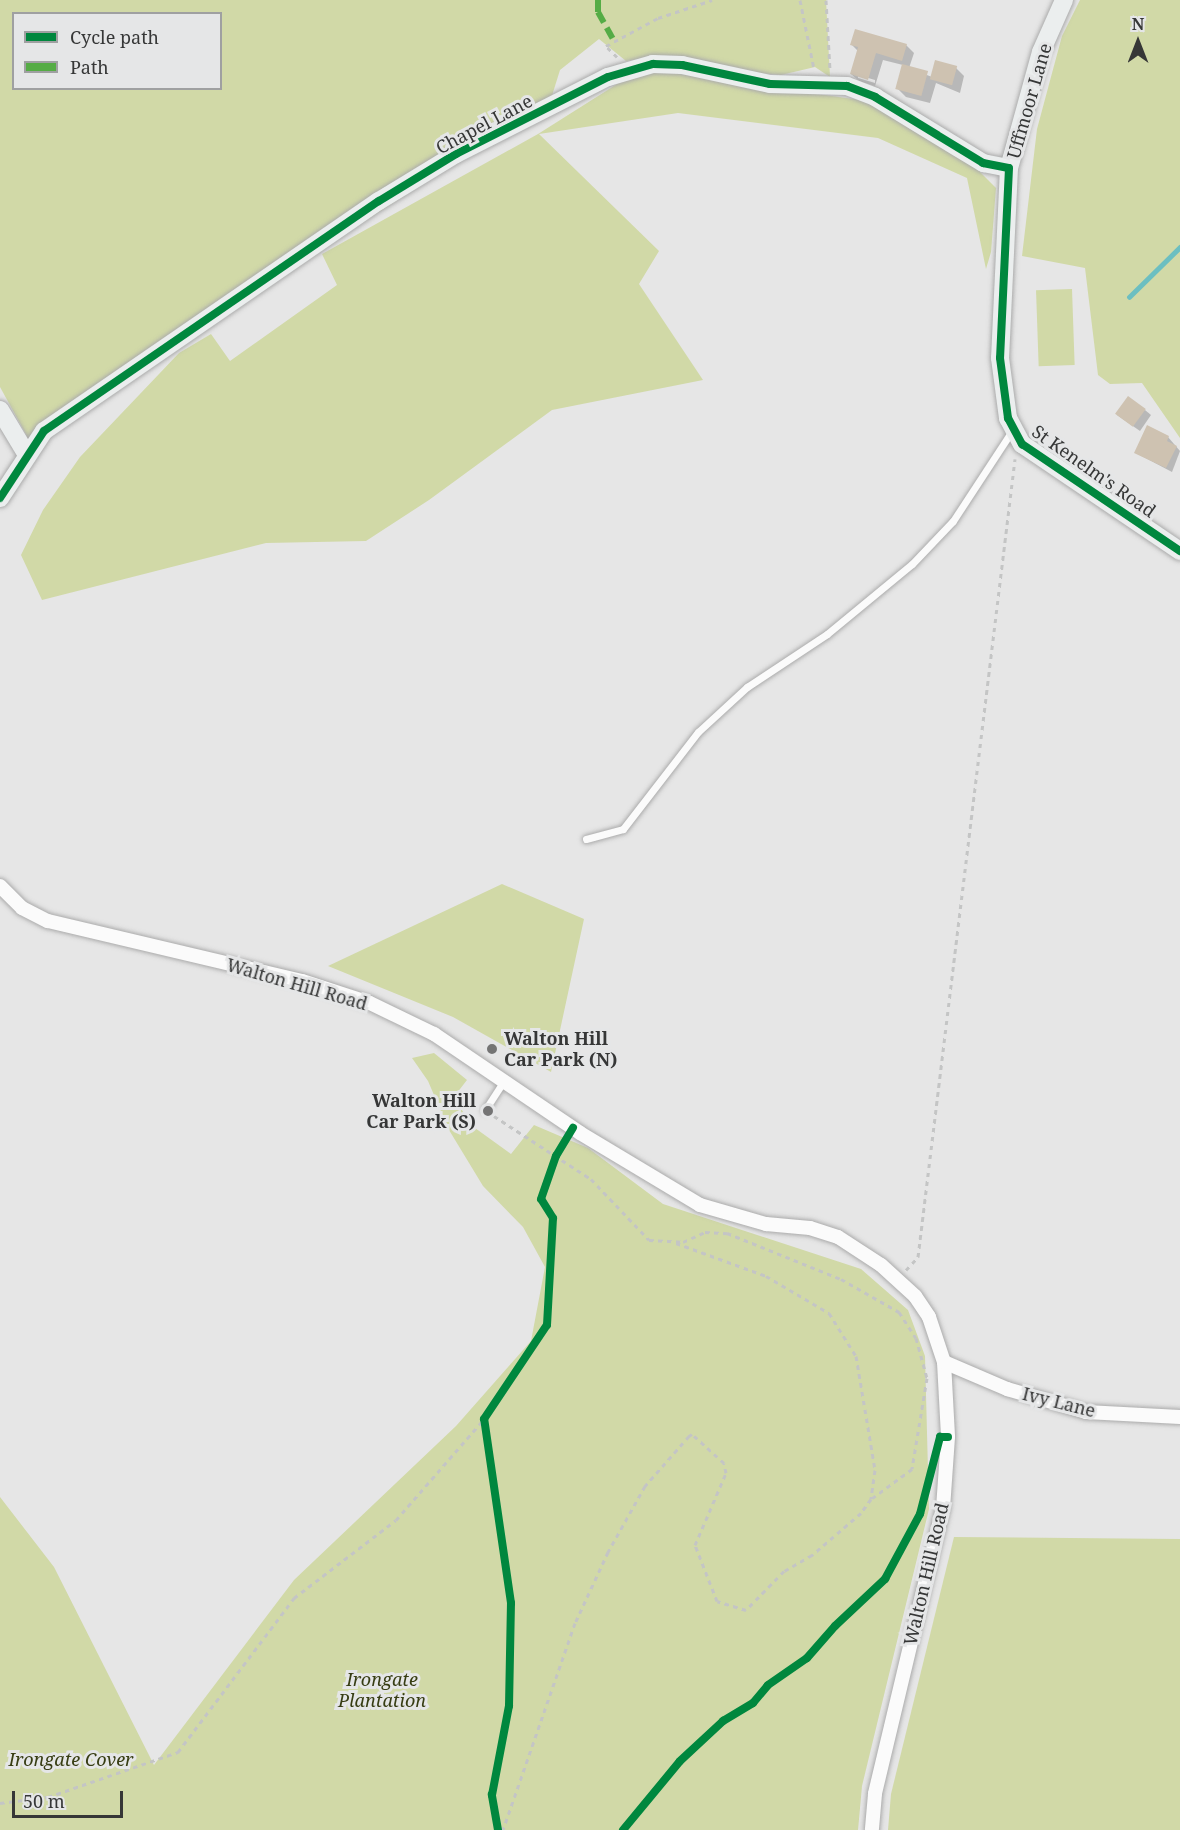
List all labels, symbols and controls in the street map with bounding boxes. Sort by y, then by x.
legend [12,12,222,90]
north arrow [1108,12,1168,72]
text: N [1132,13,1144,35]
text: Cycle path [70,25,159,49]
street label: Uffmoor Lane [1002,41,1056,161]
text: Path [70,55,109,79]
street label: Chapel Lane [432,90,536,158]
street label: St Kenelm's Road [1028,420,1160,522]
street label: Walton Hill Road [224,954,370,1014]
place label: Walton Hill Car Park (N) [504,1028,617,1070]
marker: Walton Hill Car Park (N) [485,1042,499,1056]
place label: Walton Hill Car Park (S) [366,1090,476,1132]
marker: Walton Hill Car Park (S) [481,1104,495,1118]
street label: Ivy Lane [1020,1383,1098,1421]
street label: Walton Hill Road [899,1501,953,1647]
park label: Irongate Plantation [338,1669,426,1712]
park label: Irongate Cover [9,1748,133,1770]
scale bar [15,1779,126,1817]
text: 50 m [23,1789,65,1813]

